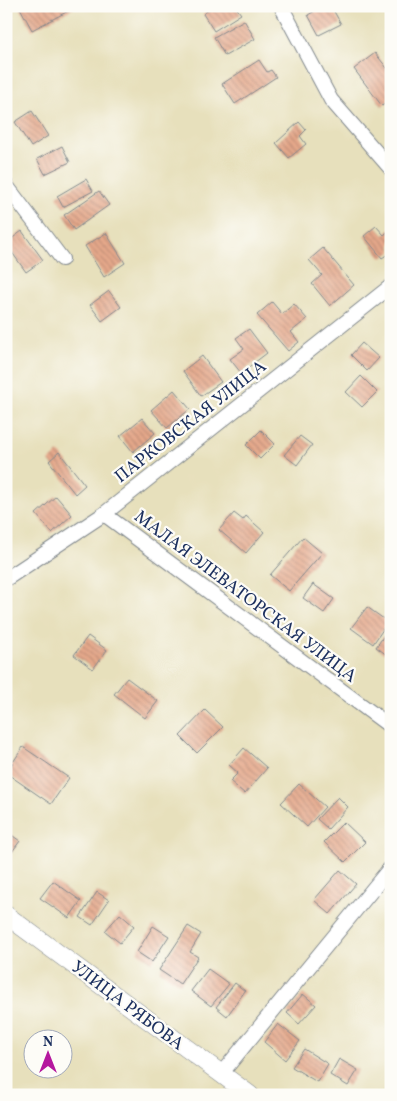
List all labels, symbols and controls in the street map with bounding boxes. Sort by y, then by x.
street label: ПАРКОВСКАЯ УЛИЦА [110,355,272,489]
street label: МАЛАЯ ЭЛЕВАТОРСКАЯ УЛИЦА [128,505,362,690]
street label: УЛИЦА РЯБОВА [65,955,189,1057]
north arrow [22,1028,72,1078]
text: N [43,1033,53,1052]

